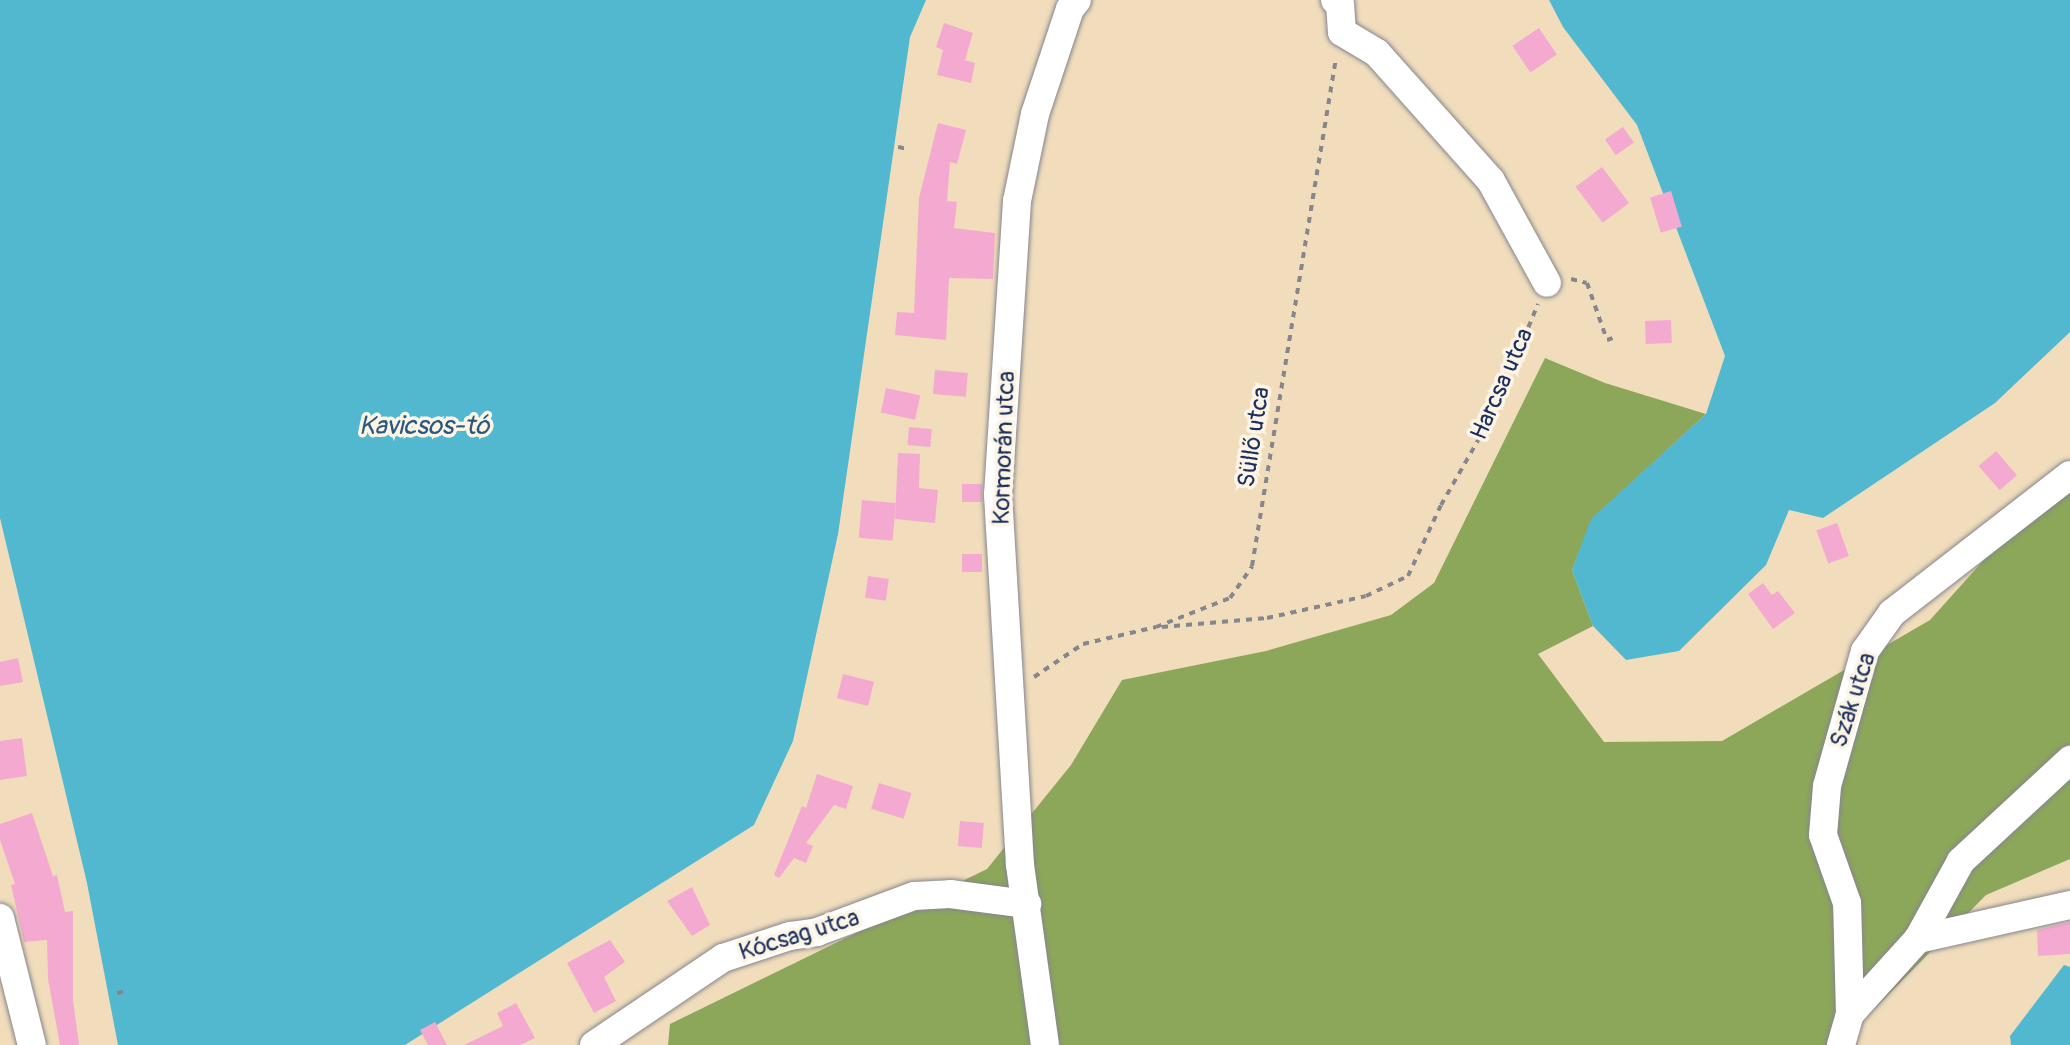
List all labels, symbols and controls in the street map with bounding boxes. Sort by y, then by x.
street label: Harcsa utca [1465,324,1539,444]
street label: Kormorán utca [987,371,1021,525]
street label: Süllő utca [1232,385,1276,489]
water label: Kavicsos-tó [359,411,489,443]
street label: Szák utca [1824,649,1882,751]
street label: Kócsag utca [735,903,863,967]

